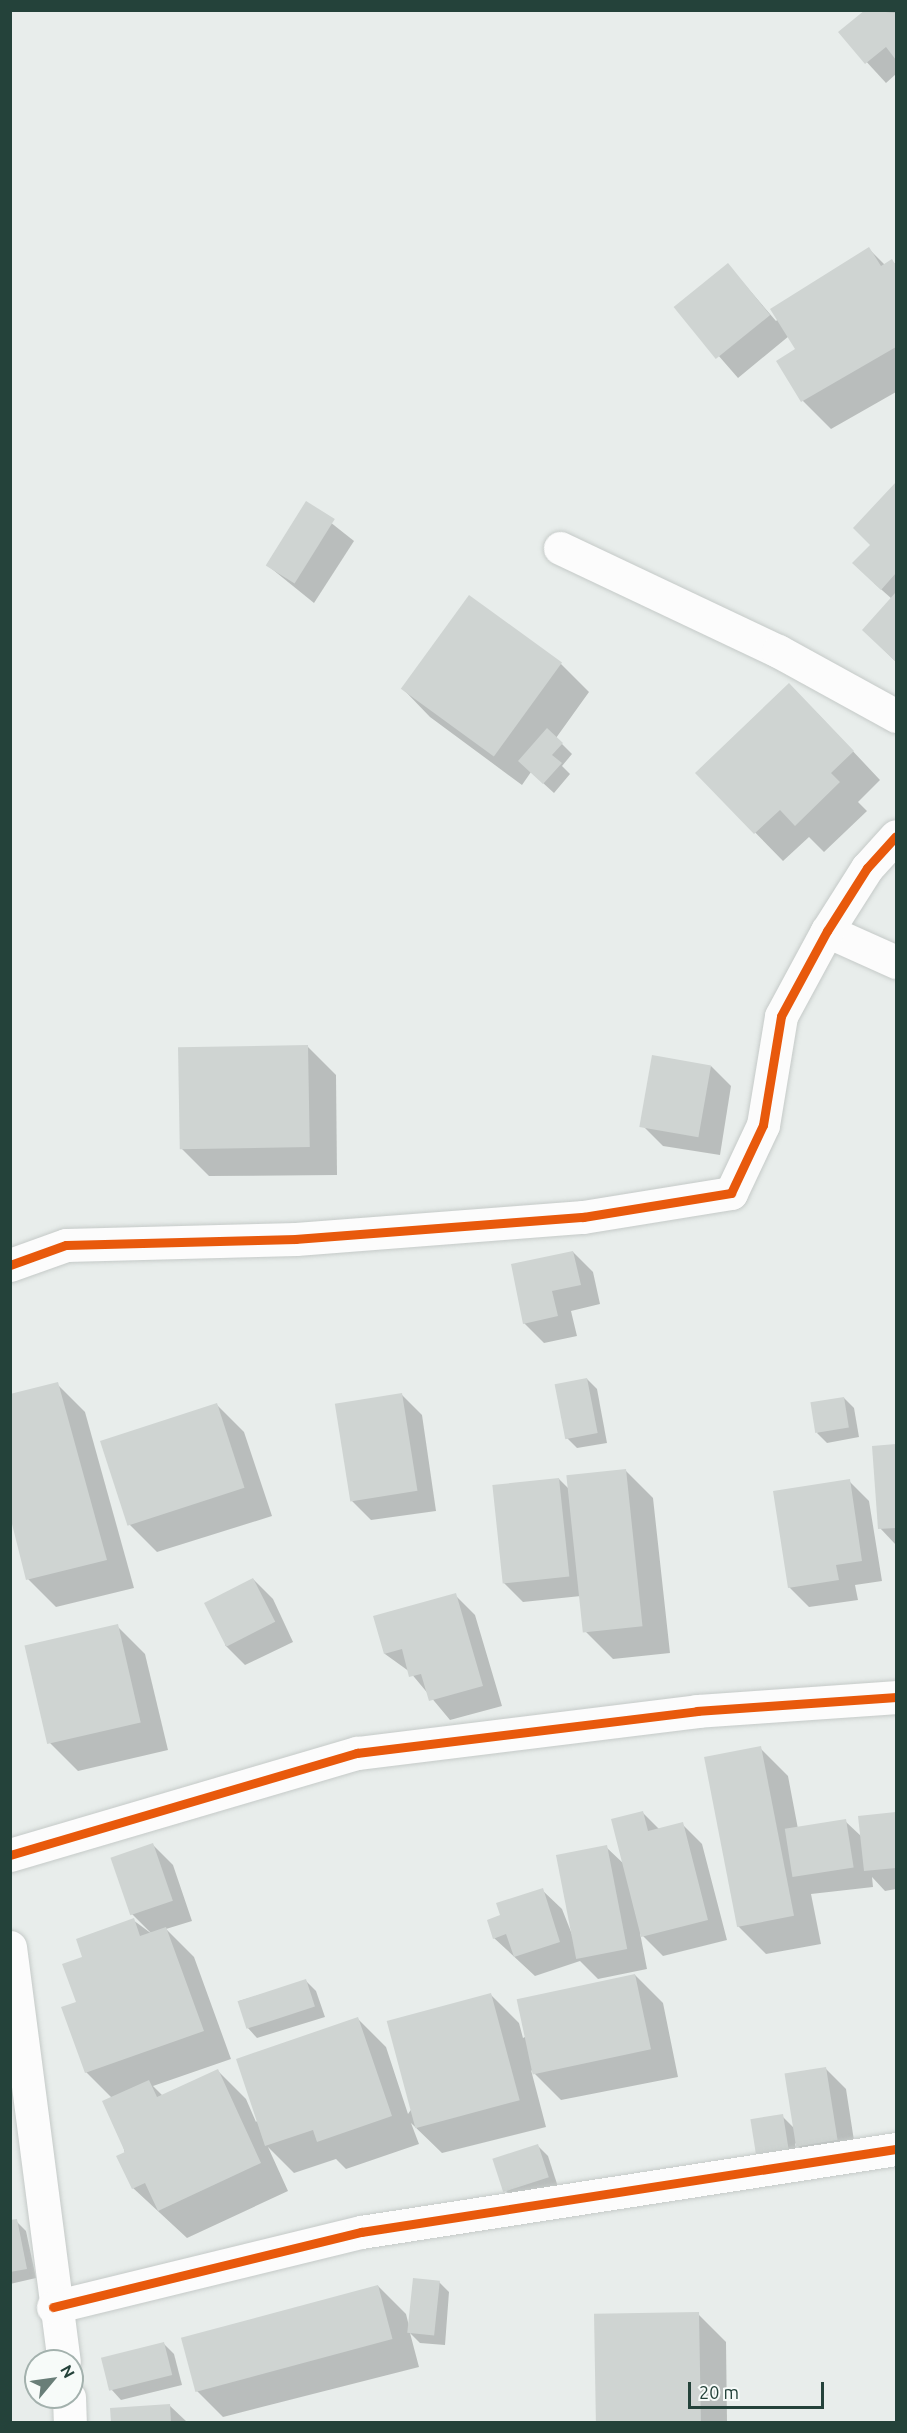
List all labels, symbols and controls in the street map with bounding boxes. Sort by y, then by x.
north arrow [24,2349,84,2409]
text: N [57,2362,79,2381]
scale bar [691,2370,828,2408]
text: 20 m [699,2382,739,2402]

